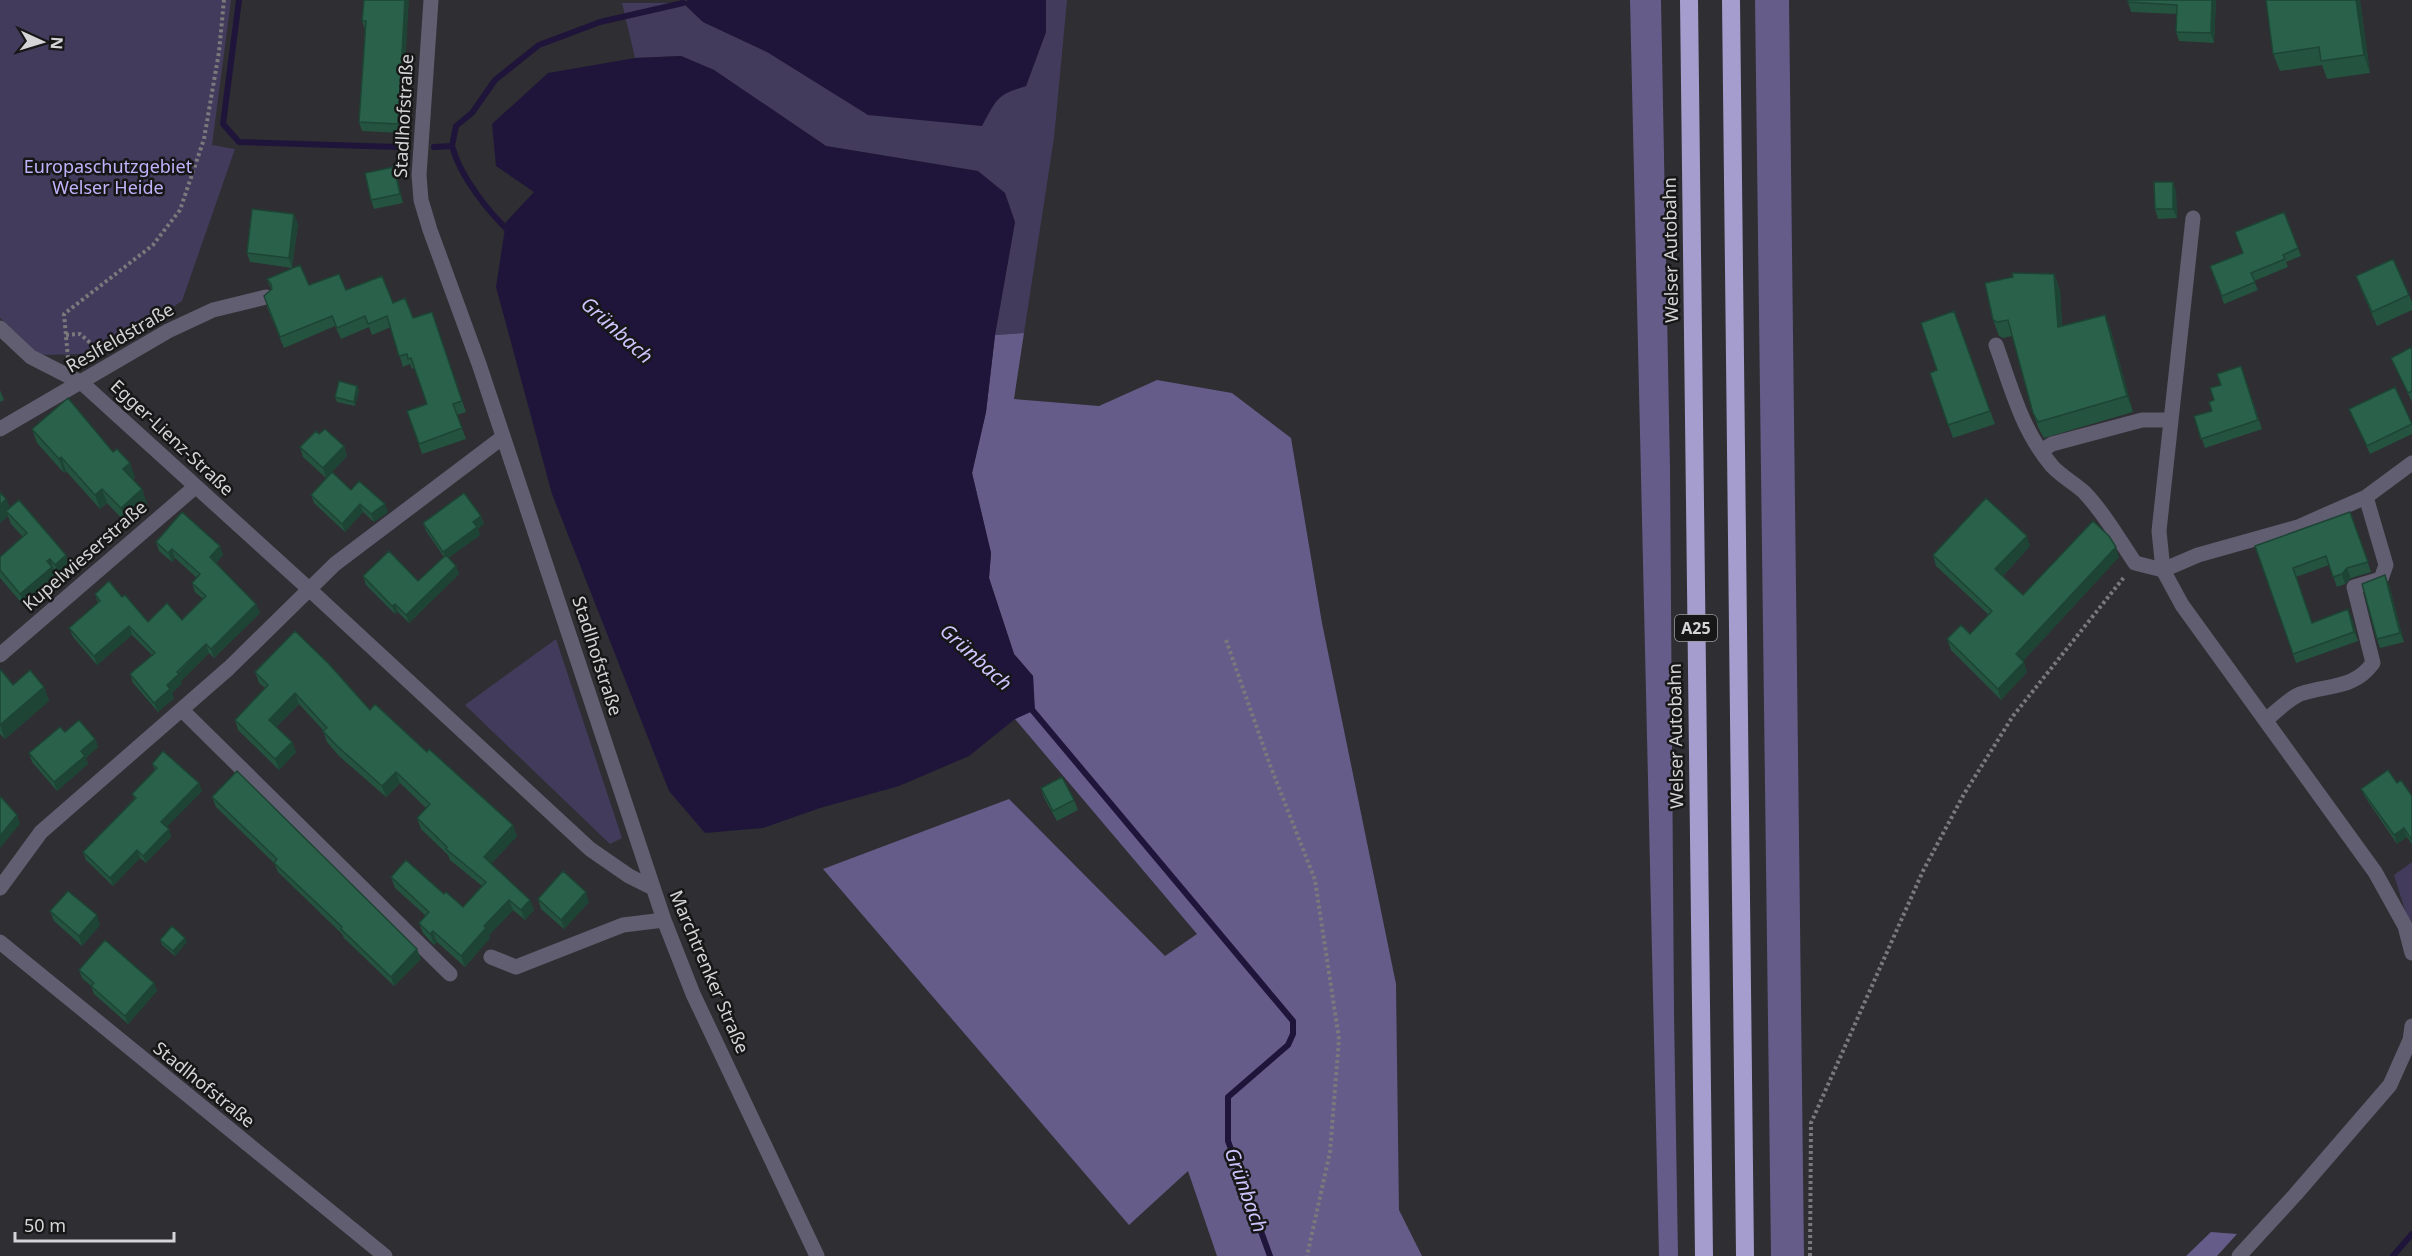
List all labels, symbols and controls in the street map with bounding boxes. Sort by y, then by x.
north arrow [12,12,72,72]
text: N [46,36,68,50]
street label: Stadlhofstraße [388,53,418,179]
park label: Europaschutzgebiet Welser Heide [24,154,193,199]
street label: Welser Autobahn [1657,177,1683,323]
water label: Grünbach [576,290,659,369]
street label: Reslfeldstraße [61,297,178,378]
street label: Egger-Lienz-Straße [106,374,239,501]
street label: Kupelwieserstraße [17,495,151,616]
street label: Stadlhofstraße [567,593,629,718]
road number: A25 [1675,615,1717,641]
water label: Grünbach [935,617,1018,696]
street label: Welser Autobahn [1662,663,1688,809]
street label: Marchtrenker Straße [665,886,755,1057]
street label: Stadlhofstraße [149,1036,260,1133]
water label: Grünbach [1219,1144,1274,1236]
scale bar [15,1205,174,1243]
text: 50 m [24,1213,66,1237]

